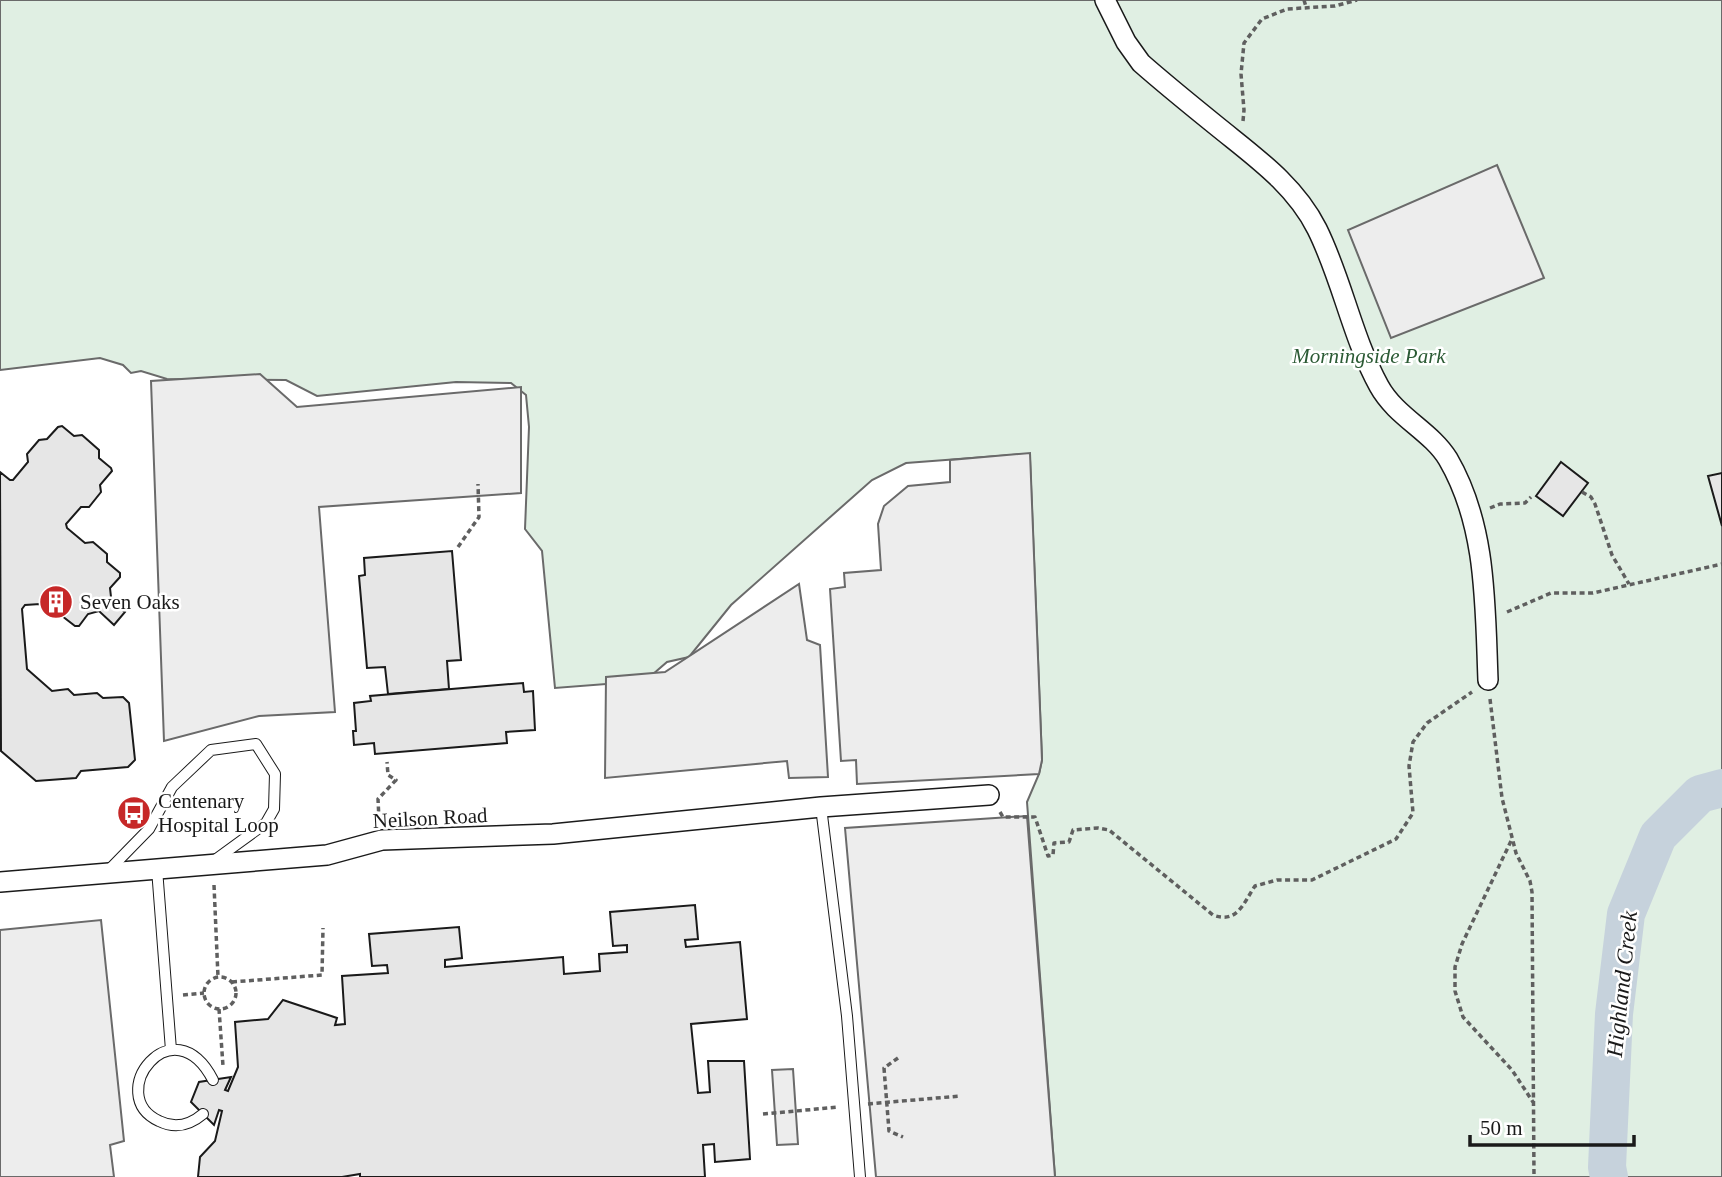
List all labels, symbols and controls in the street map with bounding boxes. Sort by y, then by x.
park label: Morningside Park [1291,344,1446,368]
building icon: Seven Oaks [37,583,75,621]
place label: Seven Oaks [80,590,180,614]
place label: Centenary Hospital Loop [158,789,279,837]
bus stop icon: Centenary Hospital Loop [115,794,153,832]
street label: Neilson Road [372,803,489,833]
water label: Highland Creek [1602,909,1642,1059]
scale bar [1470,1104,1634,1148]
text: 50 m [1480,1116,1523,1140]

